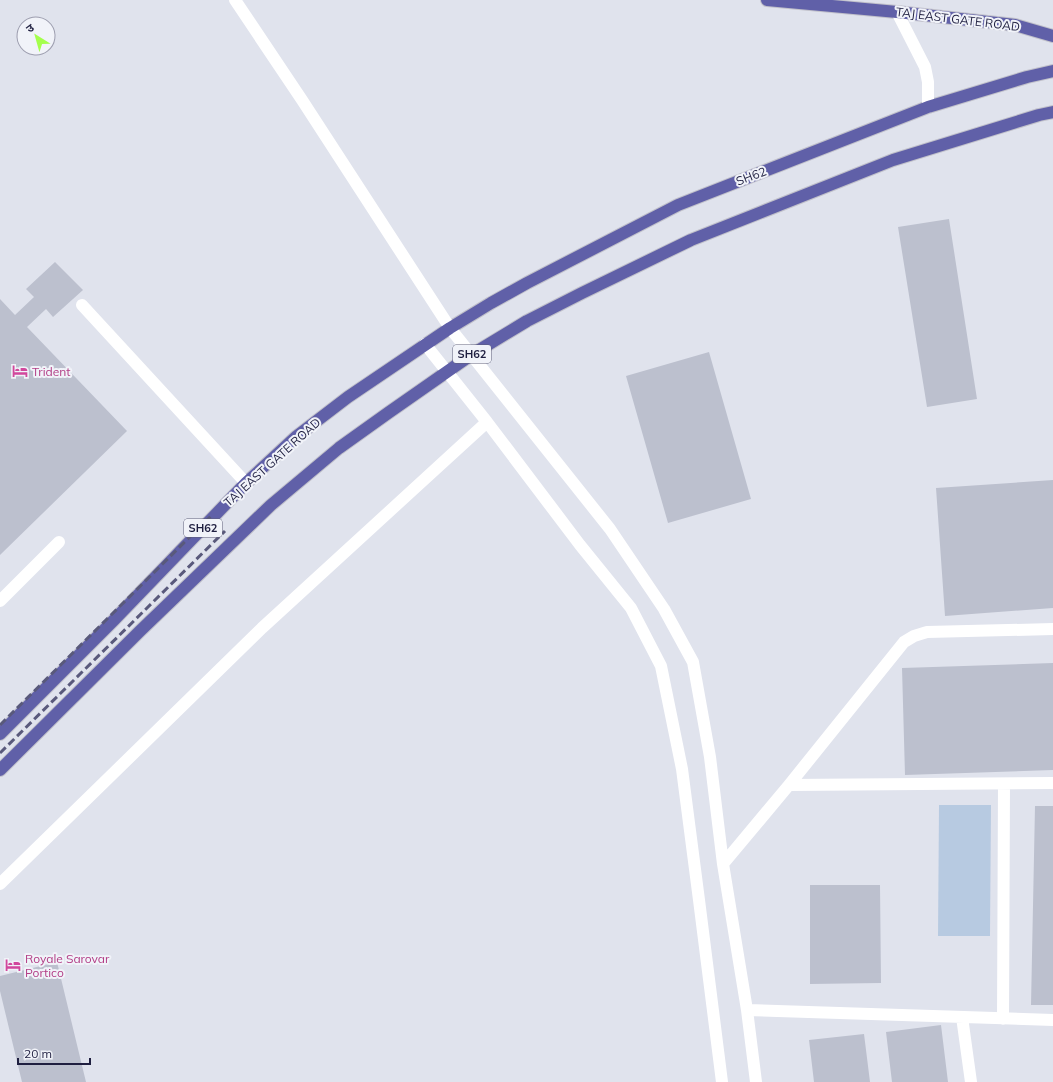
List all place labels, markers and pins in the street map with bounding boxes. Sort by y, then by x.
hotel icon: Trident [11,362,29,380]
place label: Trident [32,364,71,379]
place label: Royale Sarovar Portico [25,951,110,980]
hotel icon: Royale Sarovar Portico [4,956,22,974]

